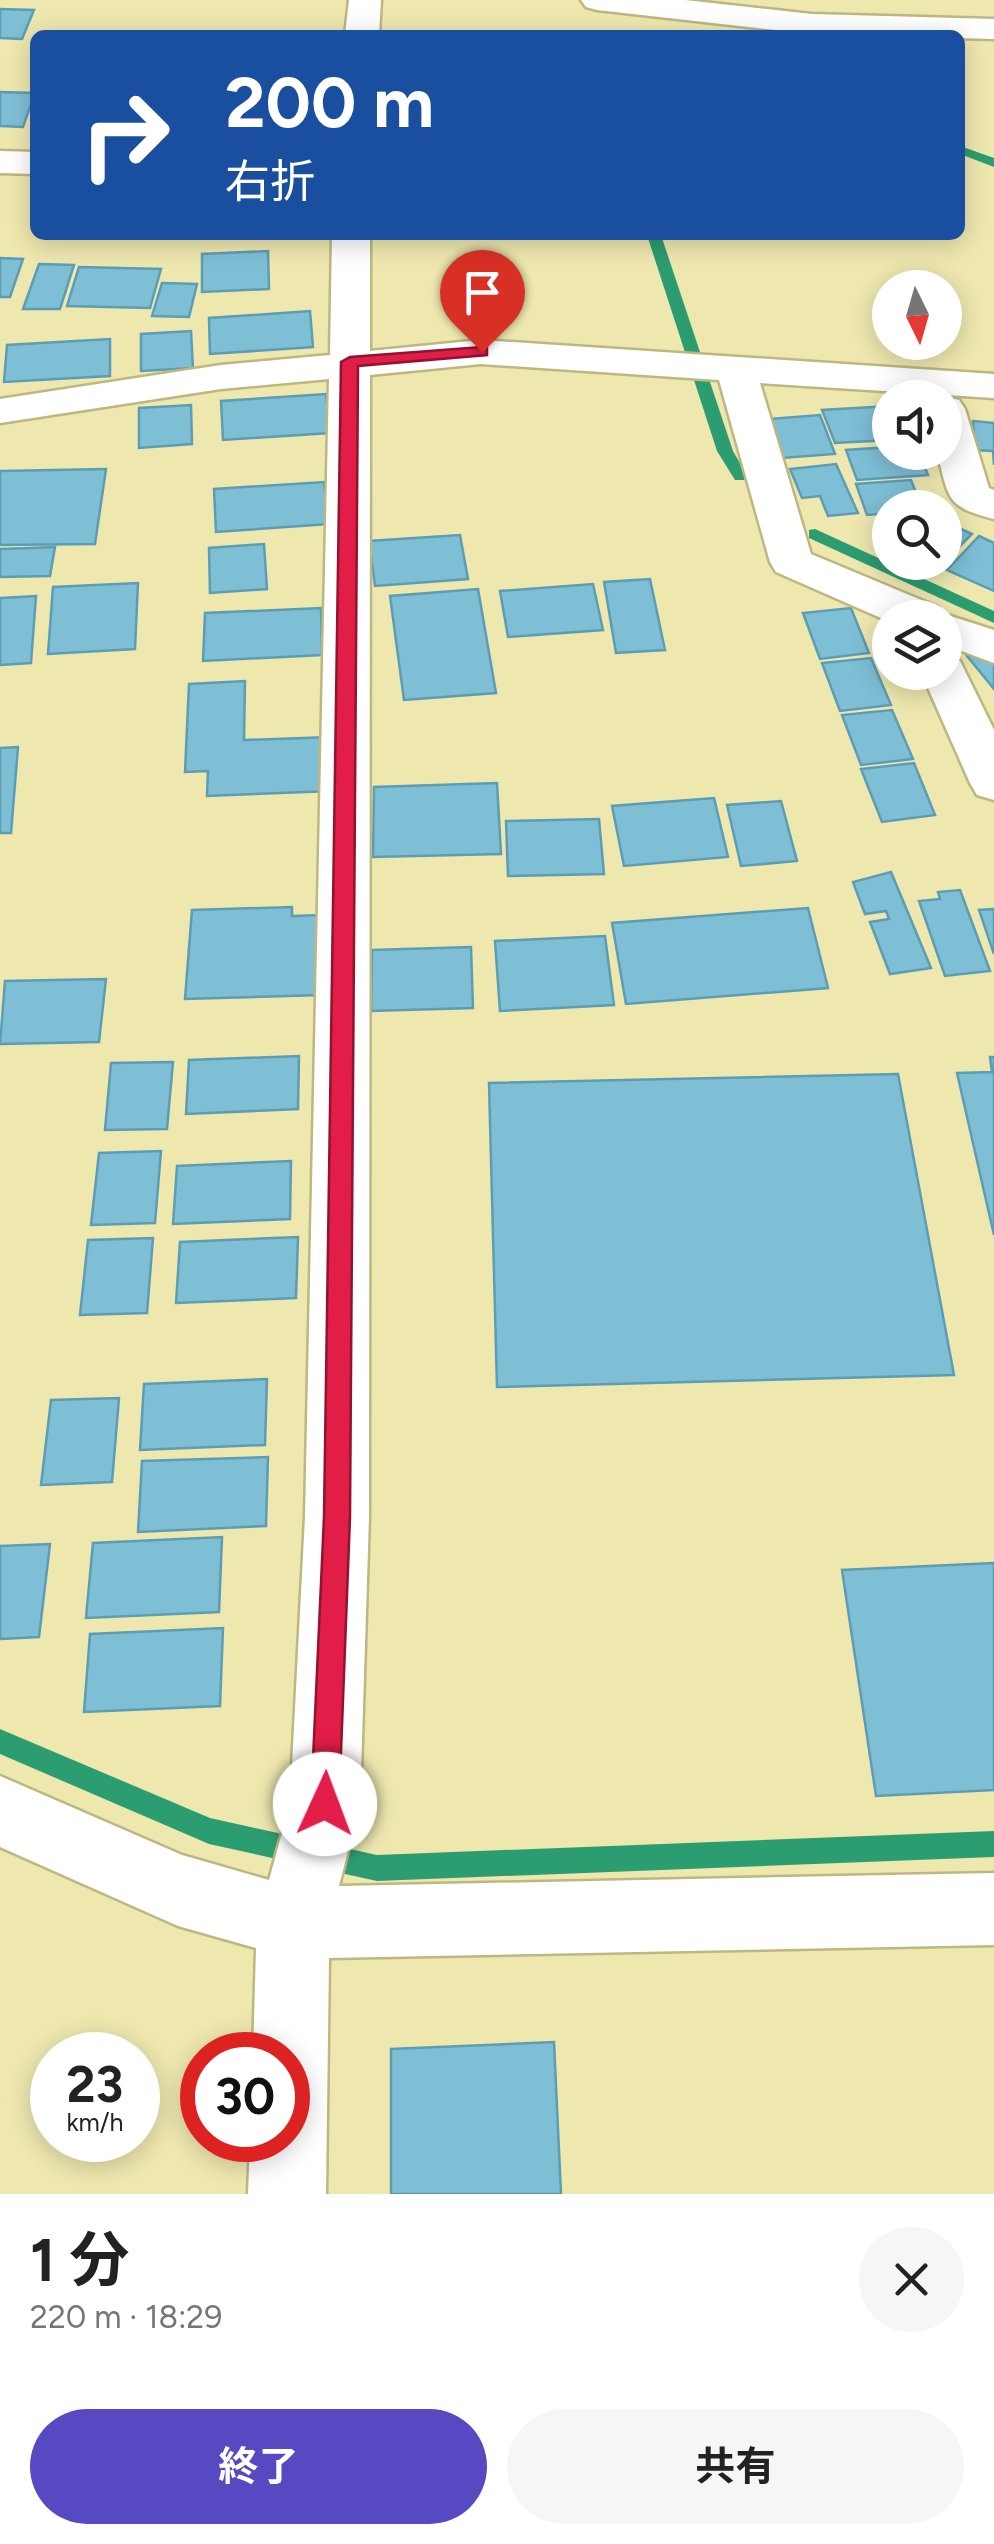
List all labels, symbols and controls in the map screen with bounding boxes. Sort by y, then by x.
text: 200 m [225,60,434,145]
icon: right [60,70,190,200]
text: 右折 [225,154,315,208]
pin [440,250,525,353]
icon: arrive [455,265,510,320]
north arrow [872,270,962,360]
map controls [872,270,962,690]
button: sound [872,380,962,470]
button: search [872,490,962,580]
button: layers [872,600,962,690]
position arrow [273,1752,377,1856]
speed limit sign: 30 [180,2032,310,2162]
text: 23 [67,2054,123,2115]
text: km/h [66,2107,124,2137]
text: 1 分 [30,2224,130,2296]
button: close [859,2227,964,2332]
text: 220 m · 18:29 [30,2298,222,2336]
button: 終了 [30,2409,487,2524]
button: 共有 [507,2409,964,2524]

